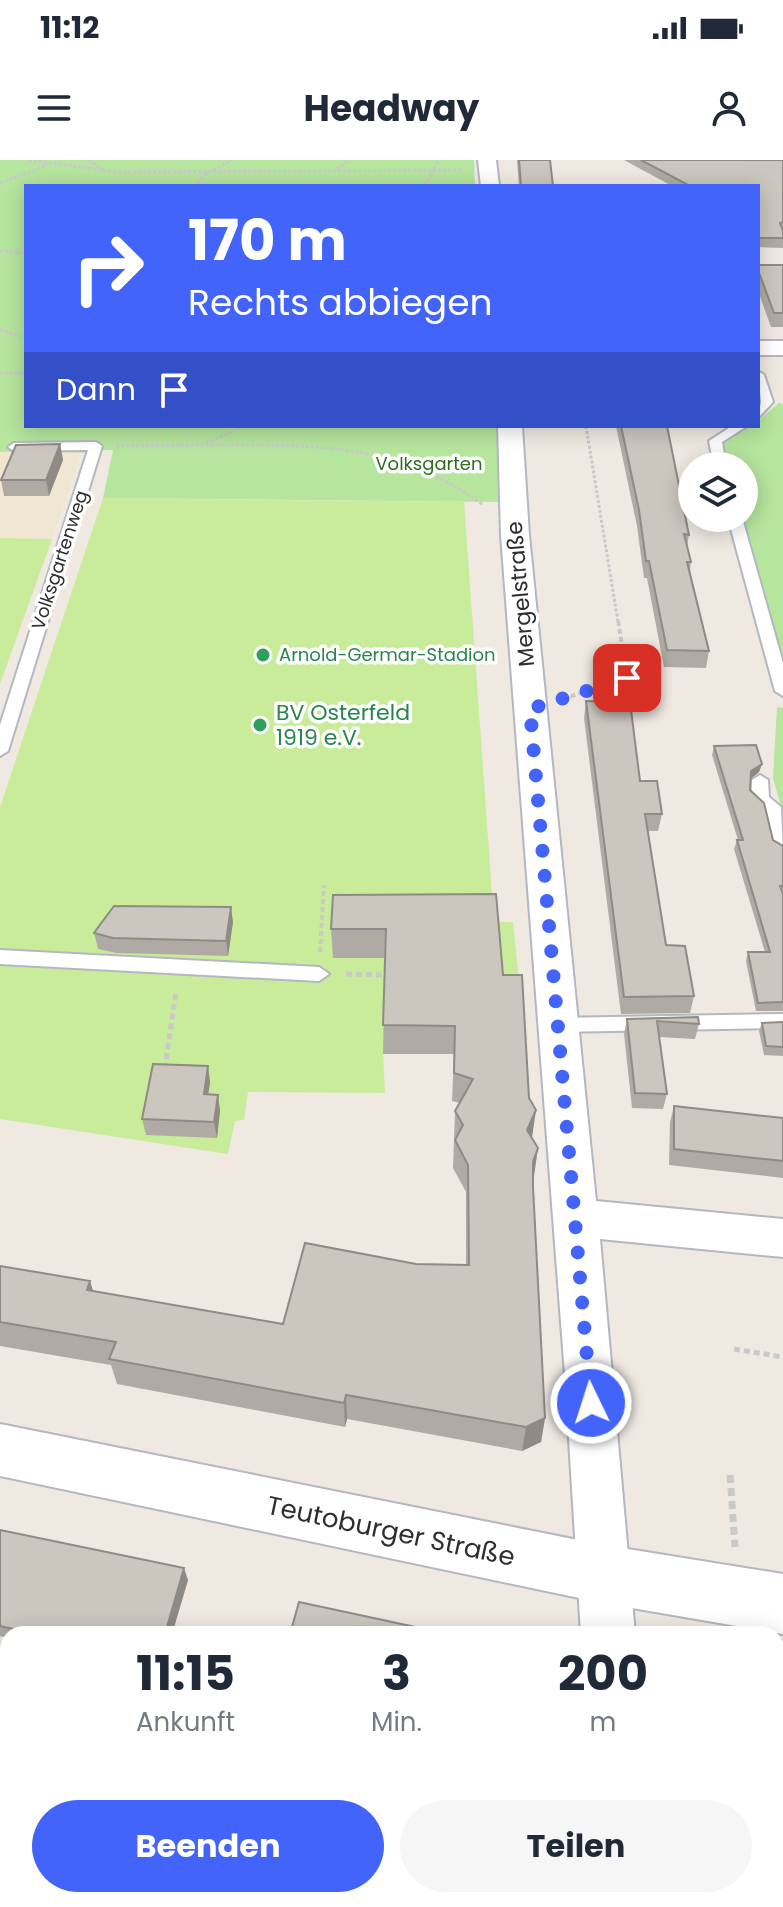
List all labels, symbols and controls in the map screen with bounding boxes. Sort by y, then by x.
text: 11:12 [40,6,100,49]
text: Headway [304,83,479,134]
icon: menu [32,86,76,130]
icon: person [707,86,751,130]
text: 170 m [188,201,347,280]
icon: right [56,216,160,320]
text: Rechts abbiegen [188,277,493,328]
text: Dann [56,368,136,411]
icon: arrive [152,368,196,412]
park label: Volksgarten [375,451,483,476]
map controls [678,452,758,532]
button: layers [678,452,758,532]
street label: Volksgartenweg [25,487,94,633]
street label: Mergelstraße [499,520,542,668]
place label: Arnold-Germar-Stadion [279,642,496,667]
pin [593,644,661,712]
marker: Arnold-Germar-Stadion [254,646,272,664]
icon: arrive [605,656,649,700]
place label: BV Osterfeld 1919 e.V. [276,697,410,753]
marker: BV Osterfeld 1919 e.V. [251,716,269,734]
position arrow [549,1361,633,1445]
street label: Teutoburger Straße [264,1487,518,1575]
text: 11:15 [136,1640,235,1707]
text: 3 [382,1640,411,1707]
text: 200 [558,1640,648,1707]
text: Ankunft [136,1704,235,1740]
text: Min. [371,1704,422,1740]
text: m [590,1704,616,1740]
button: Beenden [32,1800,384,1892]
button: Teilen [400,1800,752,1892]

